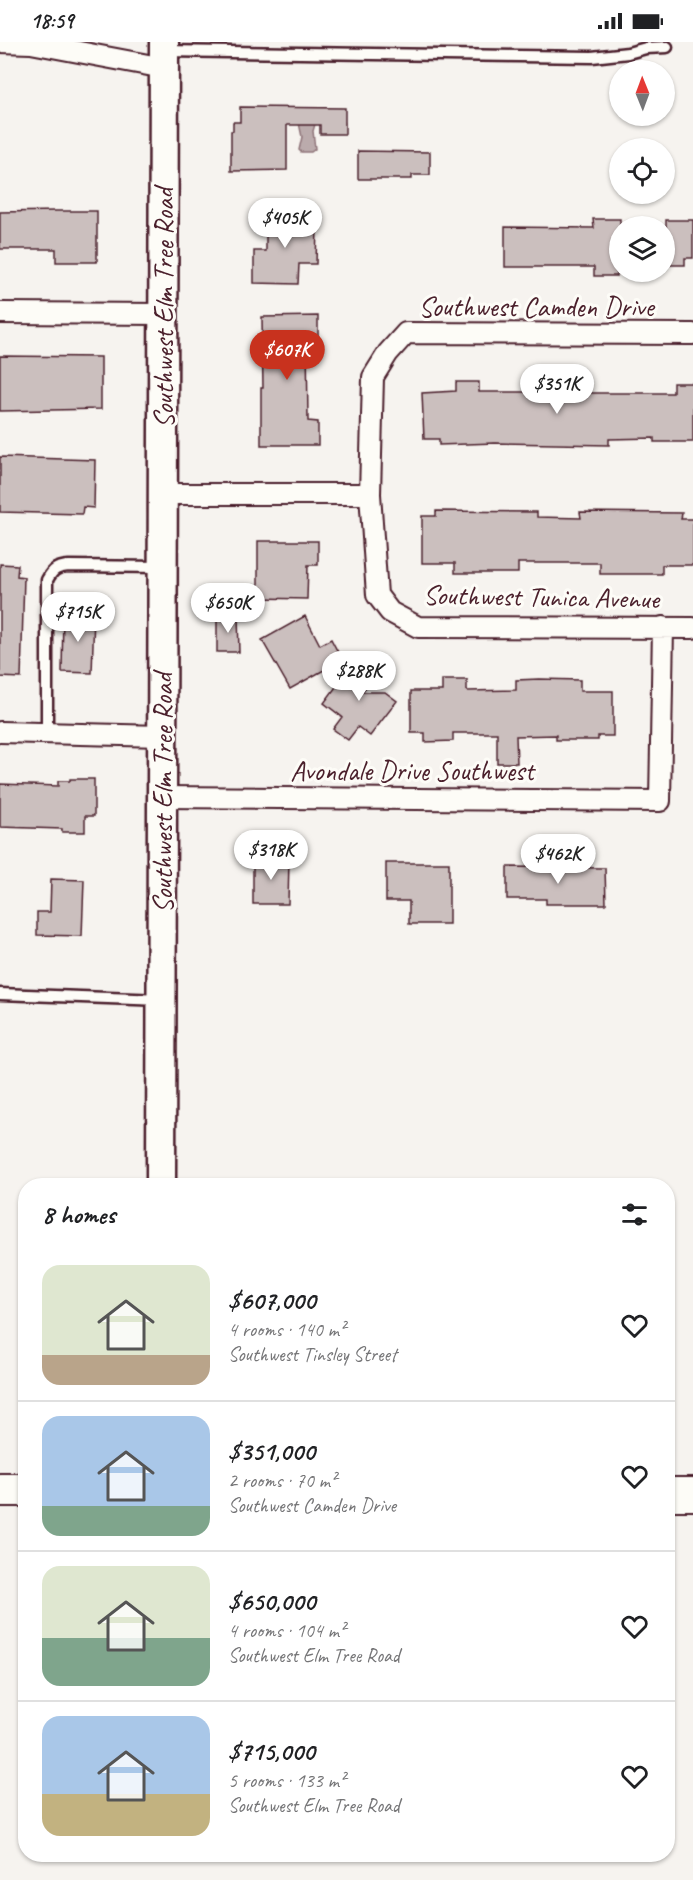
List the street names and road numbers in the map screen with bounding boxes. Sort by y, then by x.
street label: Southwest Elm Tree Road [146,184,181,428]
street label: Southwest Camden Drive [418,289,655,324]
street label: Southwest Tunica Avenue [423,577,661,616]
street label: Southwest Elm Tree Road [145,669,180,913]
street label: Avondale Drive Southwest [290,753,536,788]

